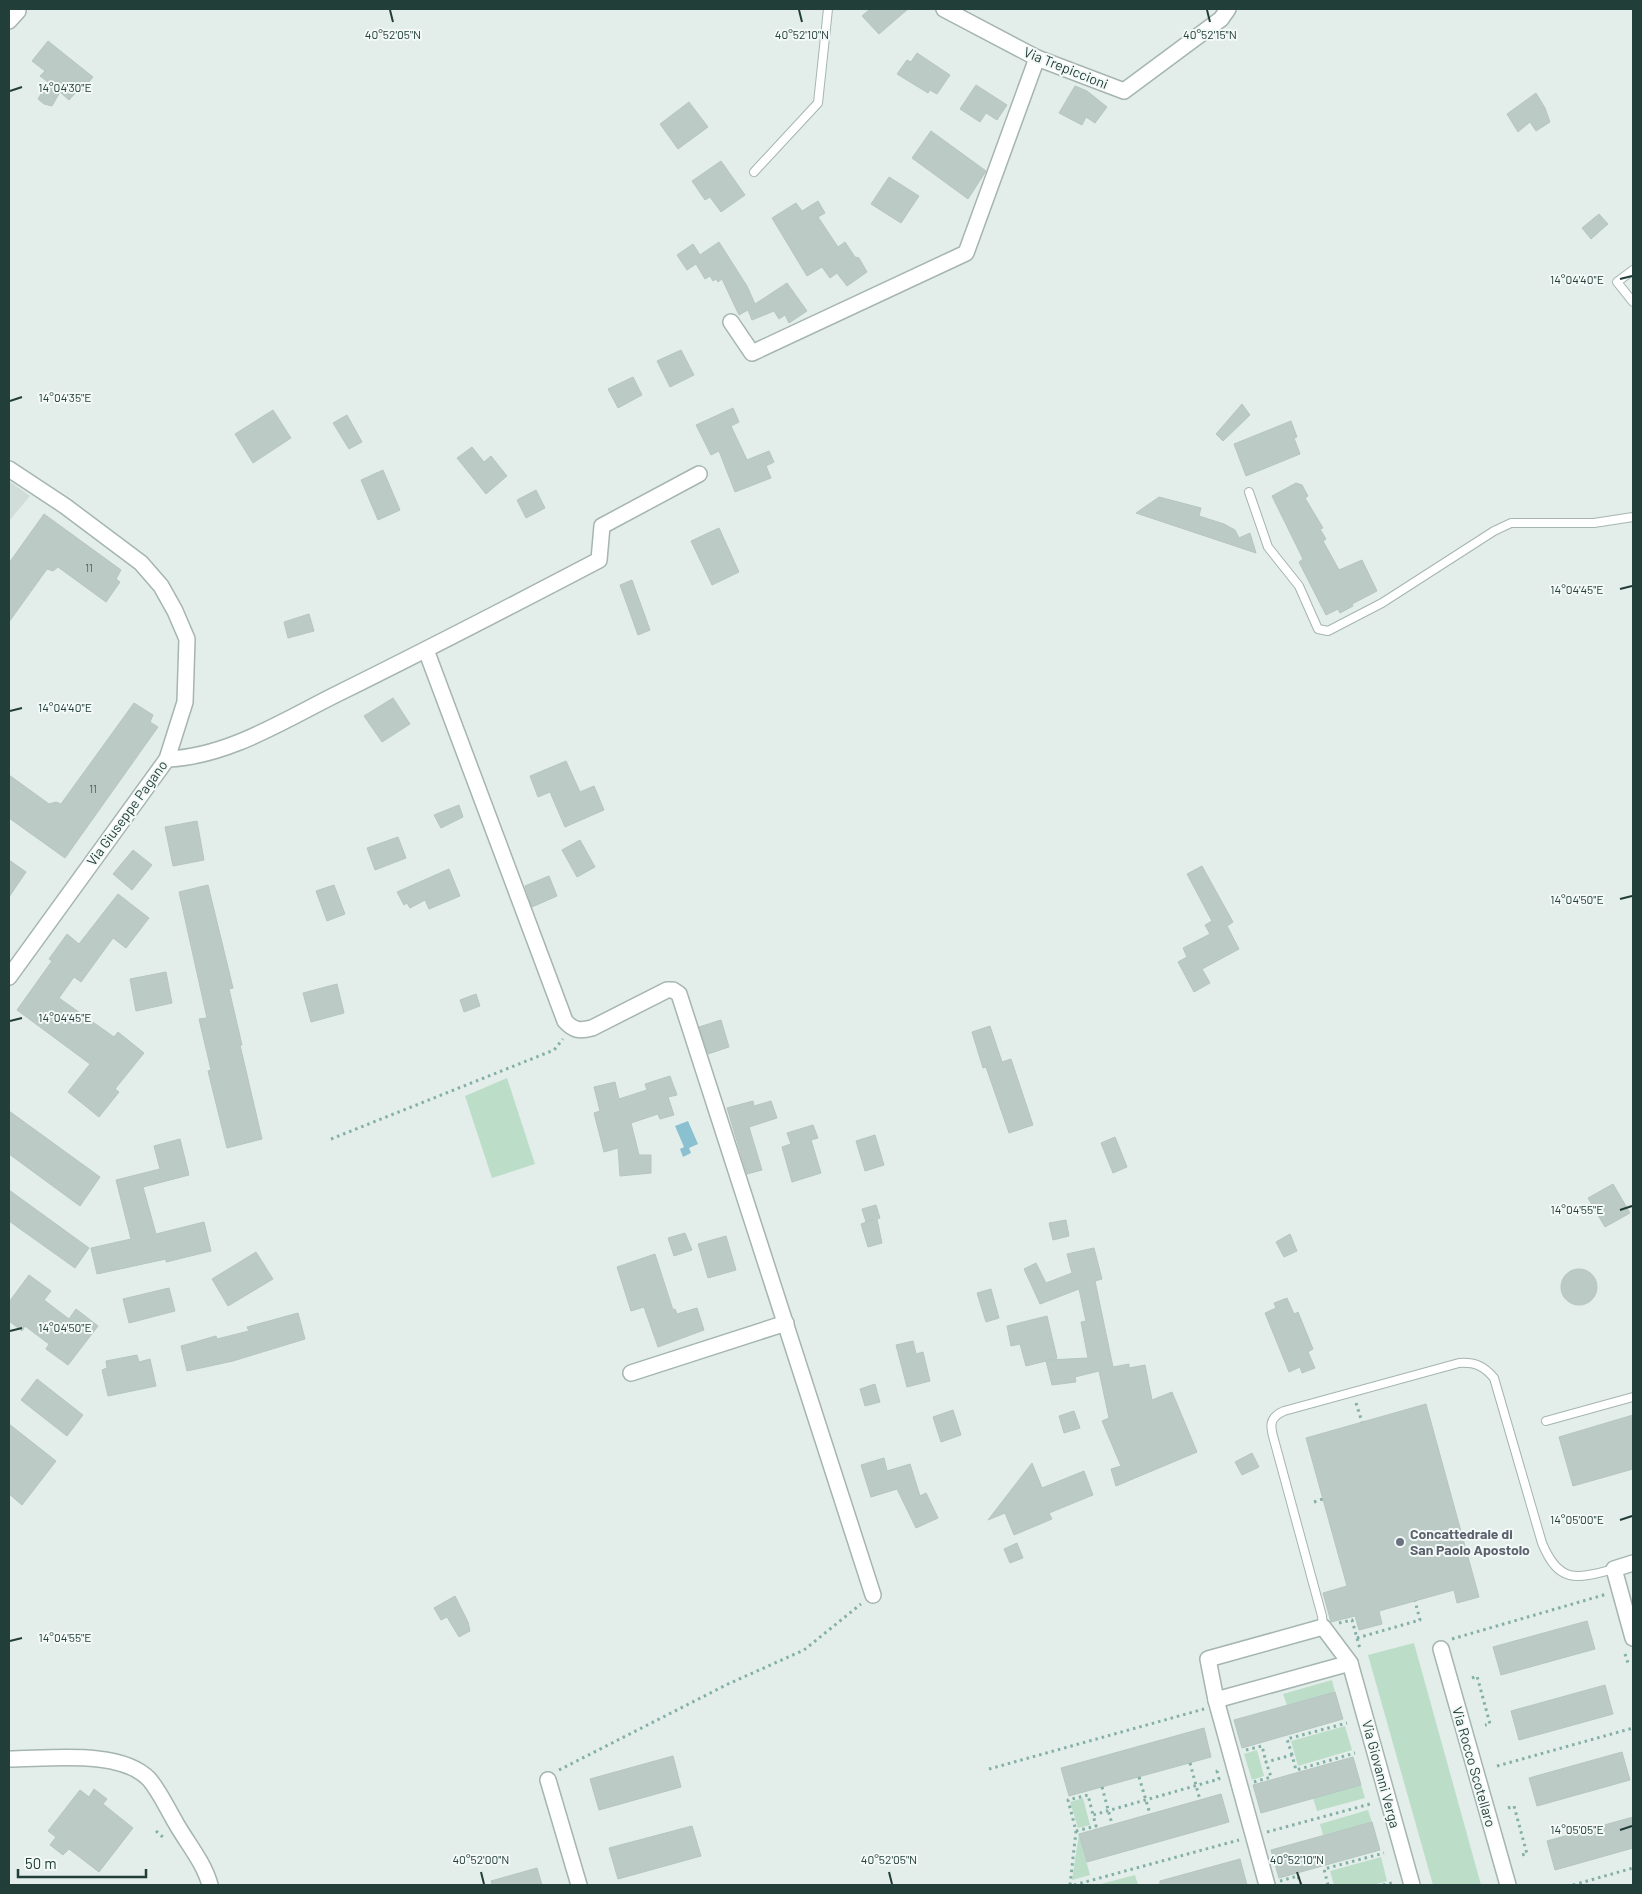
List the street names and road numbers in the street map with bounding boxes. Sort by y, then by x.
street label: Via Trepiccioni [1021,43,1111,92]
street label: Via Giuseppe Pagano [83,757,171,869]
street label: Via Rocco Scotellaro [1449,1705,1500,1829]
street label: Via Giovanni Verga [1359,1718,1404,1830]

